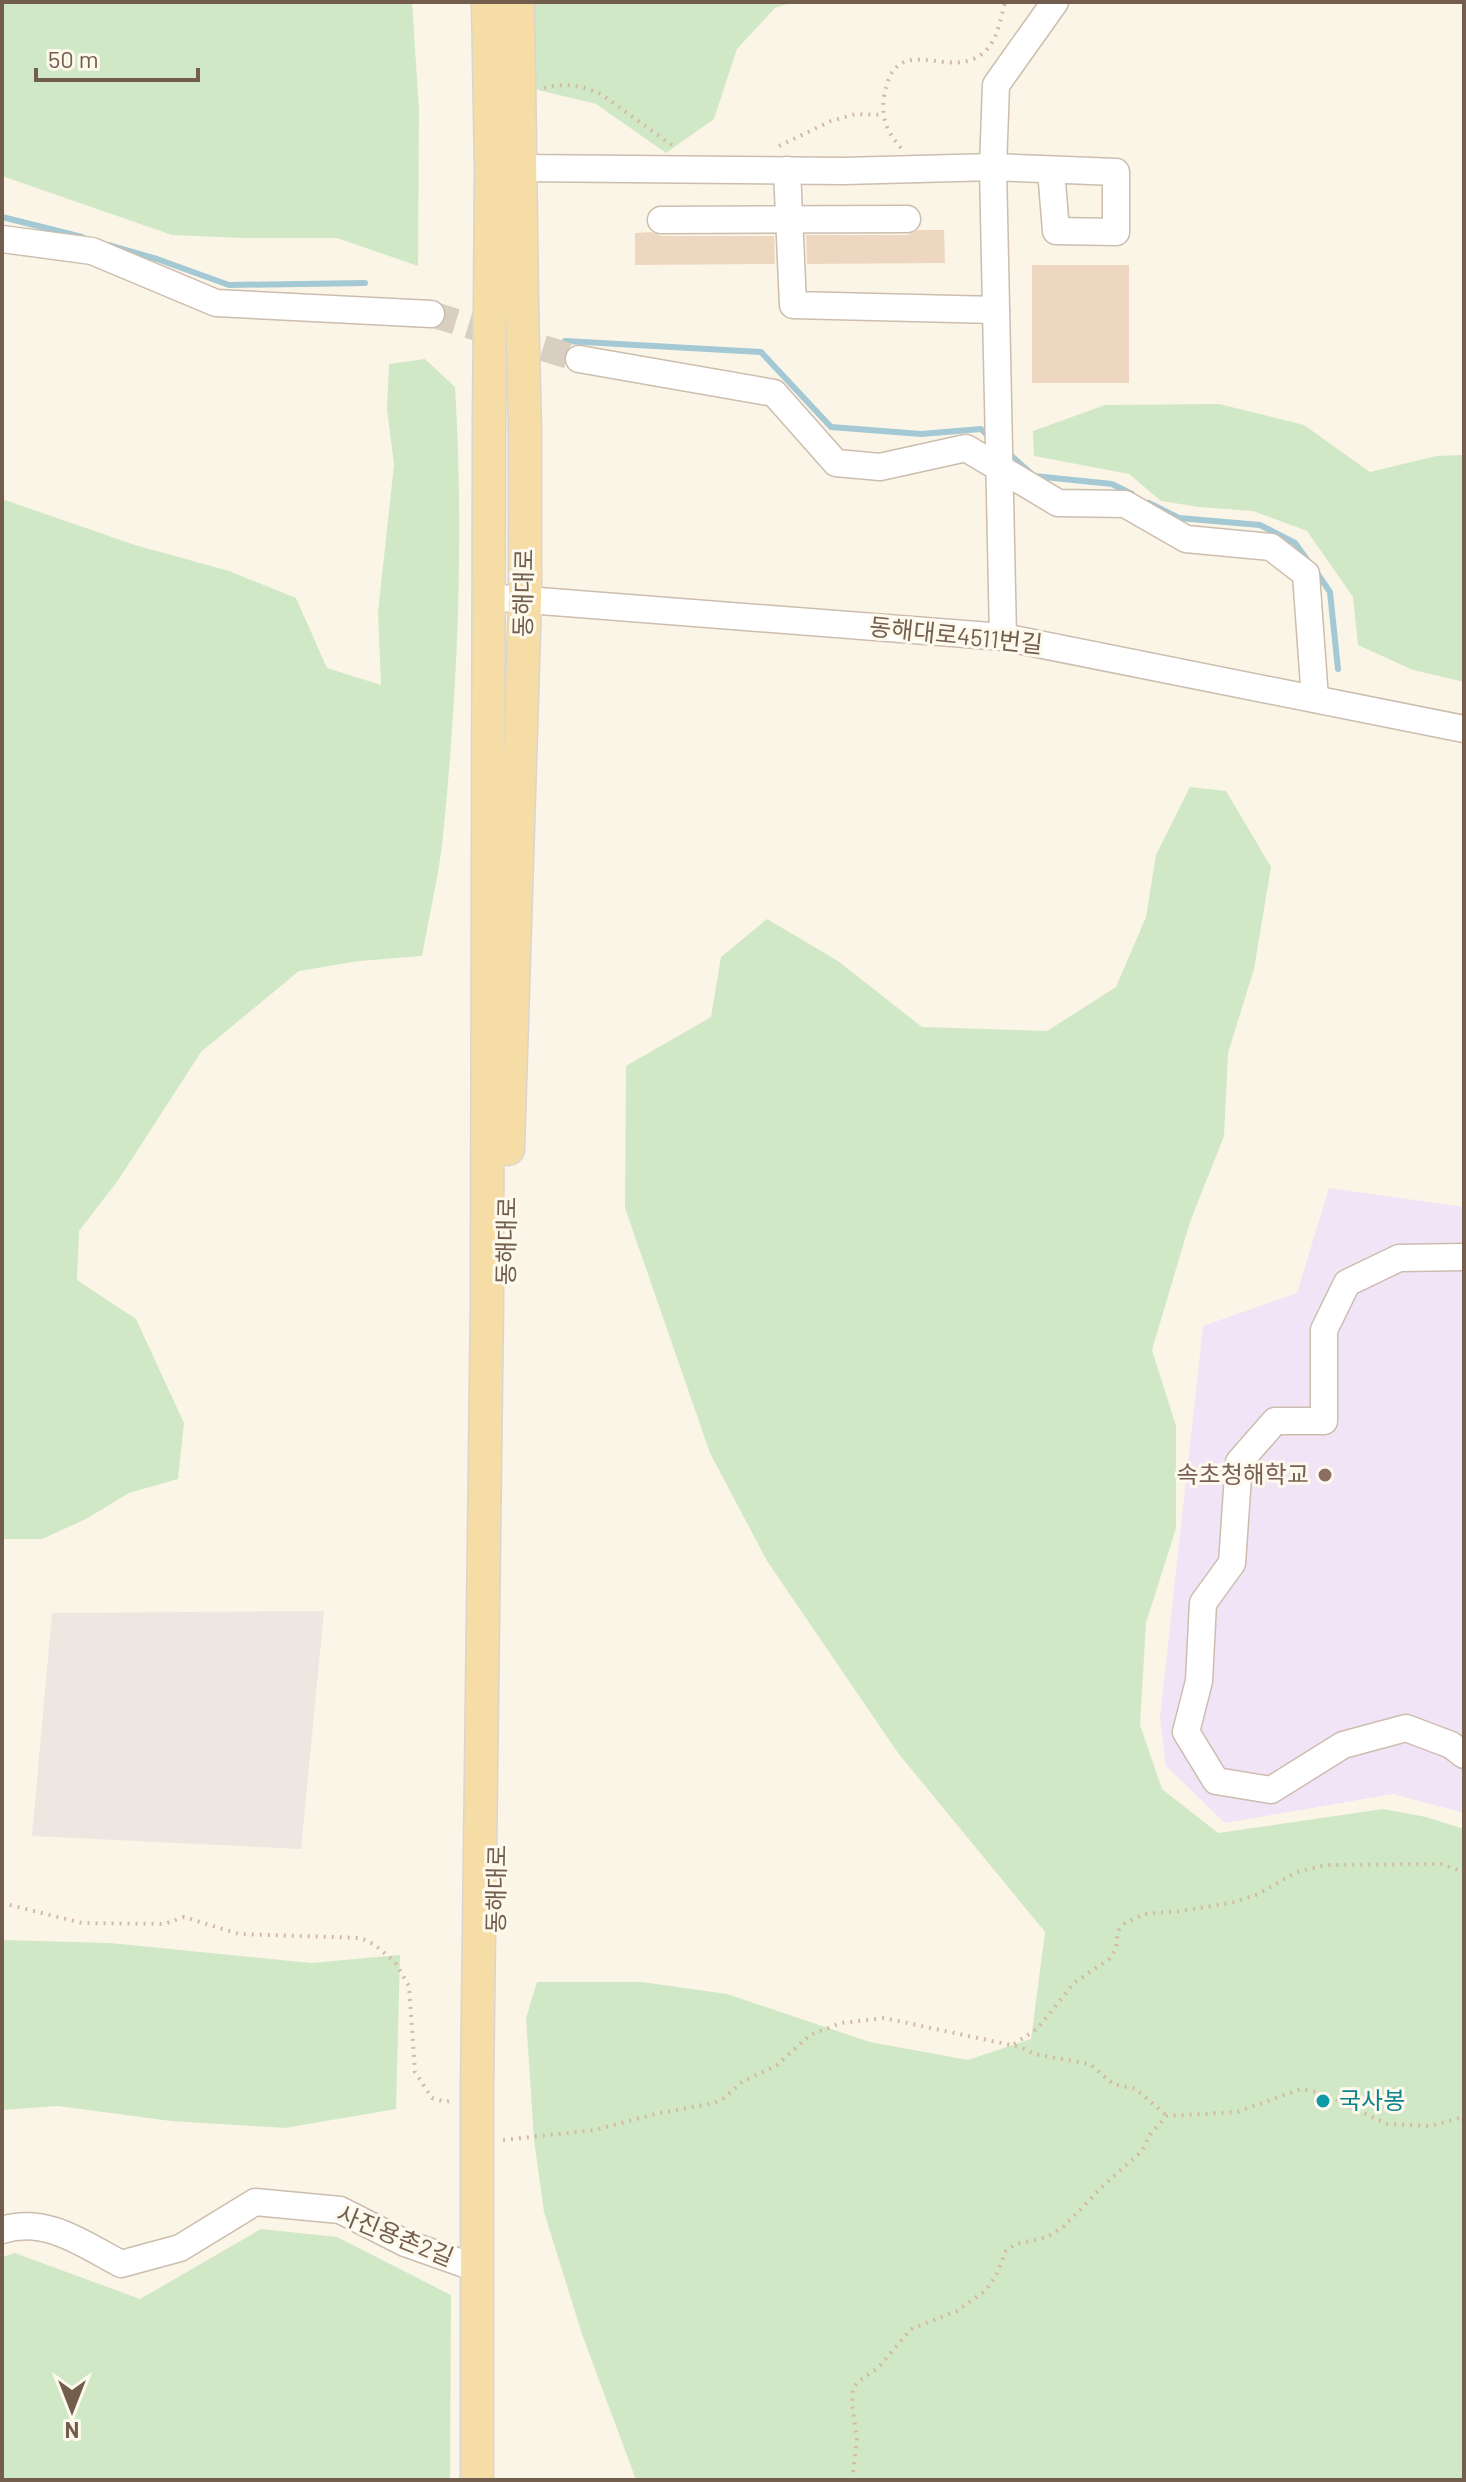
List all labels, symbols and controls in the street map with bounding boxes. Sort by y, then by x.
scale bar [36,32,198,82]
text: 50 m [48,44,99,73]
street label: 동해대로 [507,549,538,637]
street label: 동해대로4511번길 [868,611,1044,658]
street label: 동해대로 [490,1197,521,1285]
place label: 속초청해학교 [1177,1459,1309,1488]
marker: 속초청해학교 [1316,1466,1334,1484]
street label: 동해대로 [480,1845,511,1933]
place label: 국사봉 [1339,2085,1405,2114]
marker: 국사봉 [1314,2092,1332,2110]
street label: 사진용촌2길 [333,2198,458,2271]
north arrow [32,2370,112,2450]
text: N [65,2418,79,2444]

